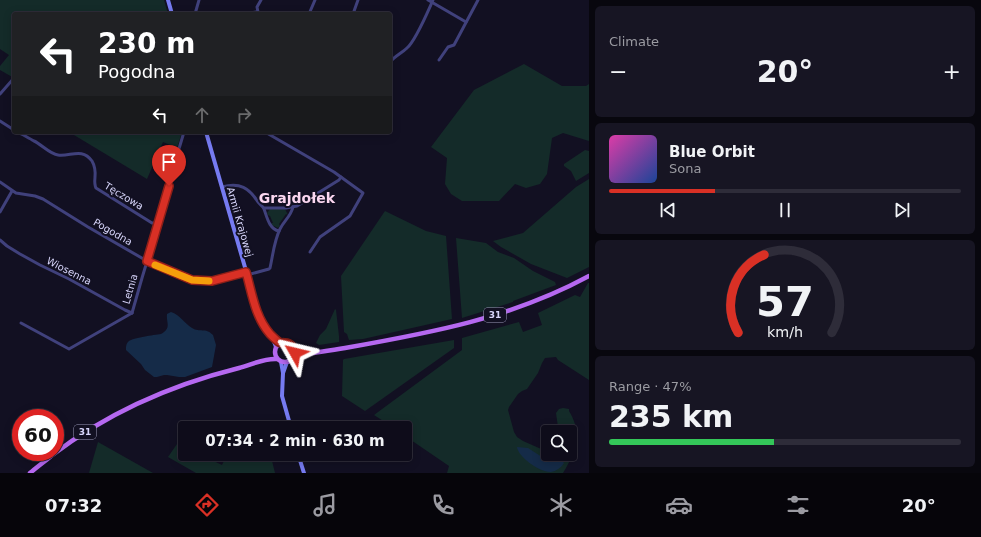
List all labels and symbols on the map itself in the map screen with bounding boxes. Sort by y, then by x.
pin [152,145,186,186]
street label: Tęczowa [102,180,145,212]
street label: Armii Krajowej [225,186,255,258]
district label: Grajdołek [259,190,336,206]
street label: Pogodna [92,216,134,248]
street label: Wiosenna [45,255,93,287]
street label: Letnia [120,273,140,305]
road number: 31 [484,308,506,322]
position arrow [274,332,316,374]
speed limit sign: 60 [12,409,64,461]
road number: 31 [74,425,96,439]

